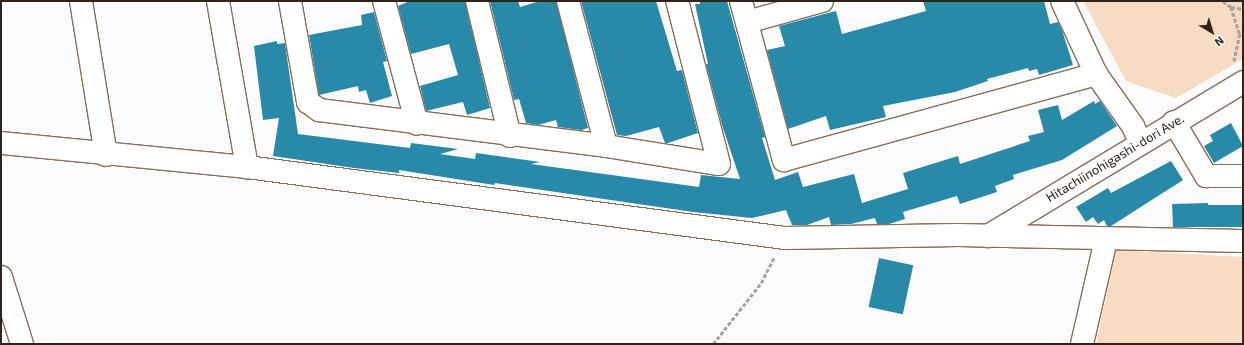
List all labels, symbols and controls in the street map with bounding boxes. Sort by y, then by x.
north arrow [1192,12,1232,52]
text: N [1213,34,1227,49]
street label: Hitachiinohigashi-dori Ave. [1043,111,1187,205]

